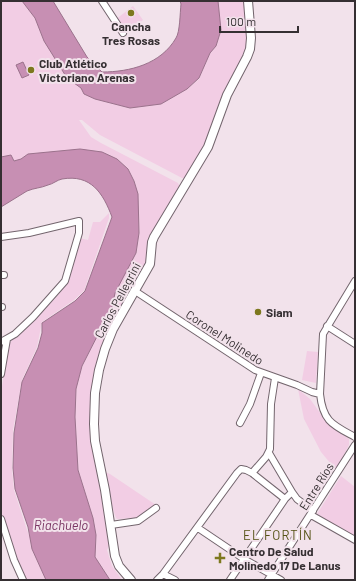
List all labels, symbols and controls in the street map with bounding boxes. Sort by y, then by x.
marker: Cancha Tres Rosas [126,8,136,18]
scale bar [220,8,298,34]
text: 100 m [226,14,256,28]
place label: Cancha Tres Rosas [102,19,160,47]
place label: Club Atlético Victoriano Arenas [39,56,135,84]
marker: Club Atlético Victoriano Arenas [26,65,36,75]
street label: Carlos Pellegrini [91,260,143,340]
place label: Siam [266,305,293,319]
street label: Coronel Molinedo [184,307,266,367]
marker: Siam [253,307,263,317]
street label: Entre Ríos [296,459,336,512]
water label: Riachuelo [34,517,88,533]
district label: EL FORTÍN [243,527,313,543]
place label: Centro De Salud Molinedo 17 De Lanus [229,544,341,572]
marker: Centro De Salud Molinedo 17 De Lanus [214,552,226,564]

